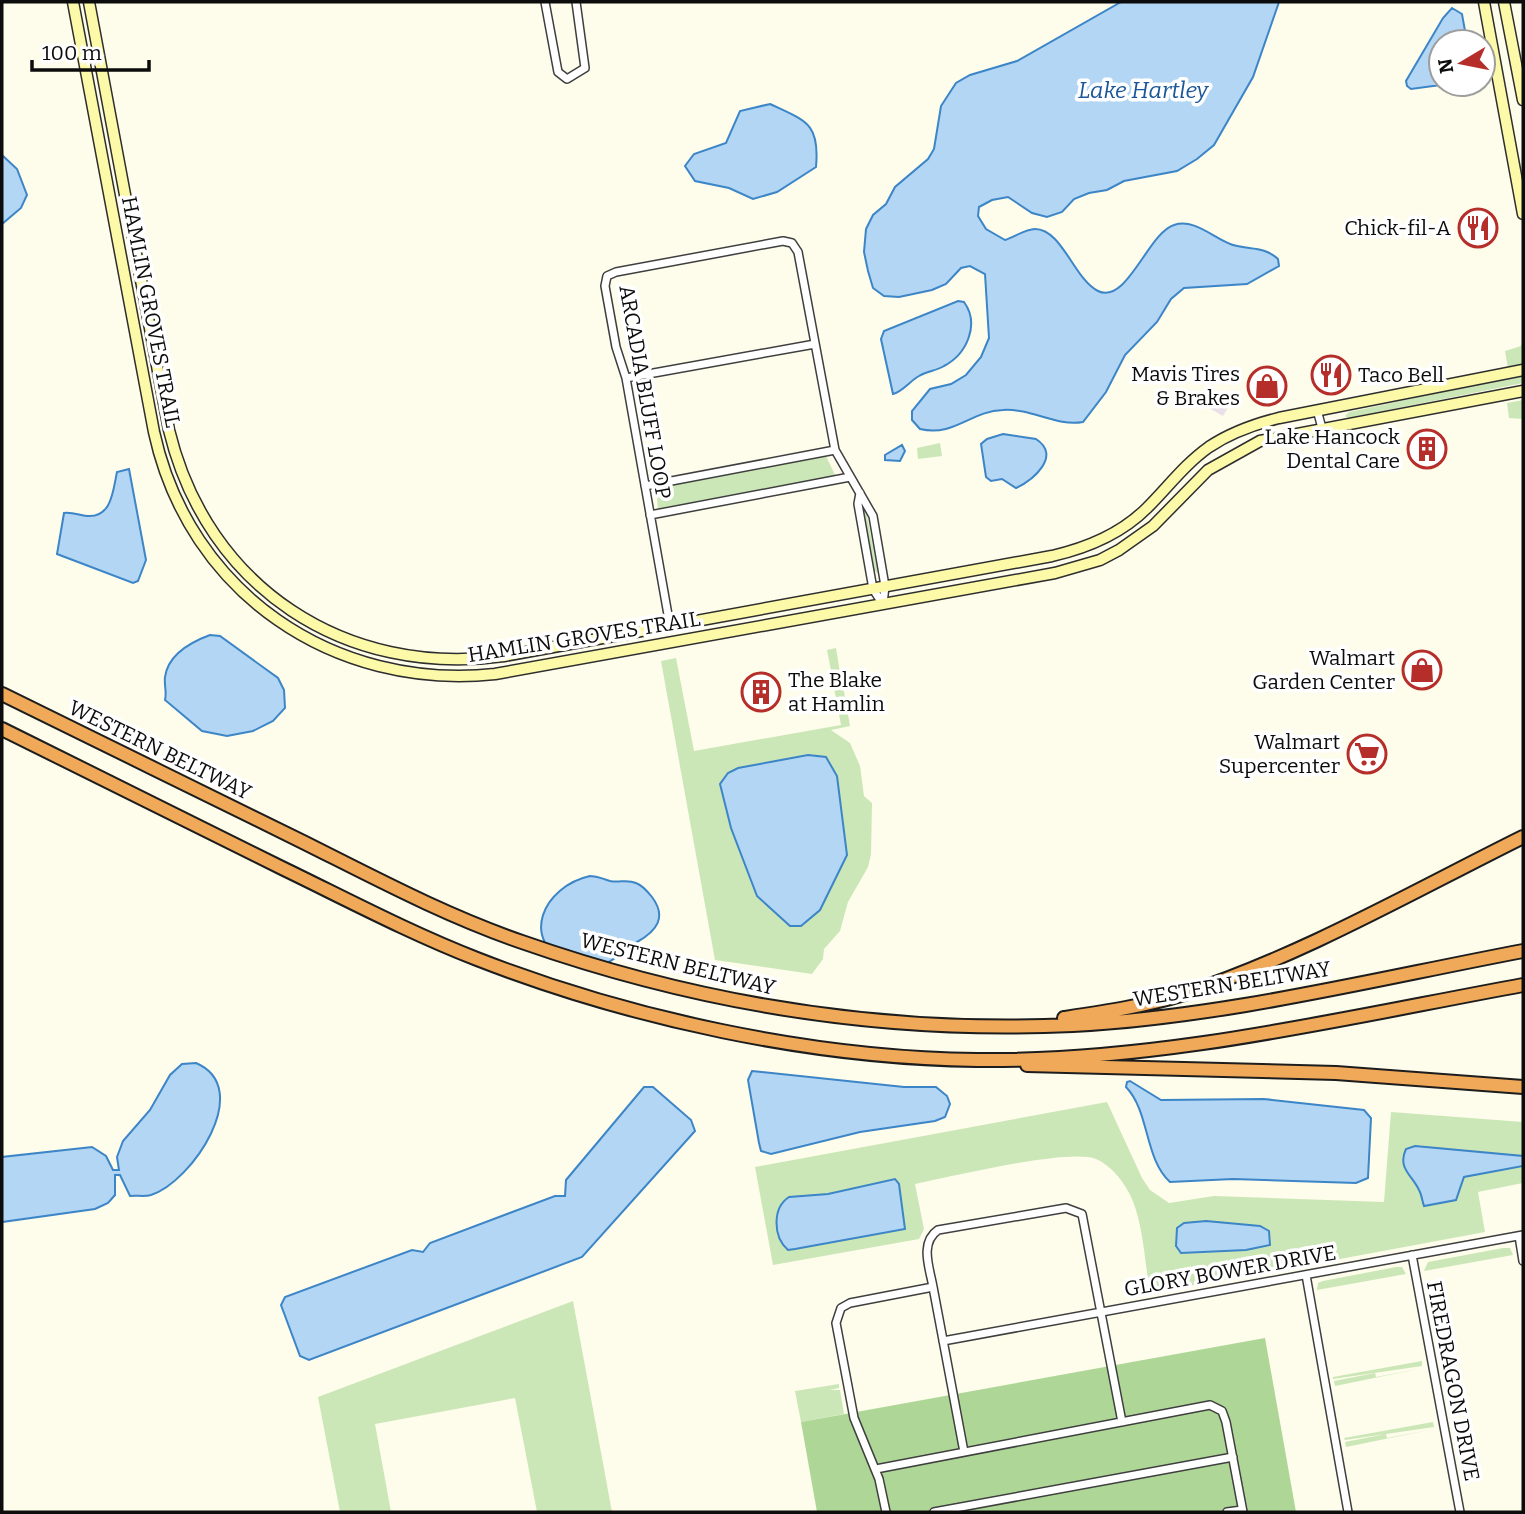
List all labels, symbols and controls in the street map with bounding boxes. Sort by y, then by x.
scale bar [32,28,149,72]
north arrow [1427,28,1497,98]
text: 100 m [42,40,102,66]
text: N [1433,56,1458,75]
water label: Lake Hartley [1078,76,1209,104]
street label: HAMLIN GROVES TRAIL [116,194,186,430]
restaurant icon: Chick-fil-A [1457,207,1499,249]
place label: Chick-fil-A [1344,215,1451,241]
street label: ARCADIA BLUFF LOOP [613,283,677,501]
restaurant icon: Taco Bell [1310,354,1352,396]
place label: Mavis Tires & Brakes [1131,361,1240,411]
place label: Taco Bell [1358,362,1444,388]
shop icon: Mavis Tires & Brakes [1246,365,1288,407]
place label: Lake Hancock Dental Care [1264,424,1400,474]
building icon: Lake Hancock Dental Care [1406,428,1448,470]
street label: HAMLIN GROVES TRAIL [466,606,702,668]
place label: Walmart Garden Center [1252,645,1395,695]
shop icon: Walmart Garden Center [1401,649,1443,691]
place label: The Blake at Hamlin [788,667,885,717]
building icon: The Blake at Hamlin [740,671,782,713]
street label: WESTERN BELTWAY [64,695,256,806]
place label: Walmart Supercenter [1219,729,1340,779]
supermarket icon: Walmart Supercenter [1346,733,1388,775]
street label: WESTERN BELTWAY [578,927,779,1001]
street label: WESTERN BELTWAY [1131,955,1333,1012]
street label: GLORY BOWER DRIVE [1122,1240,1338,1302]
street label: FIREDRAGON DRIVE [1421,1279,1485,1483]

